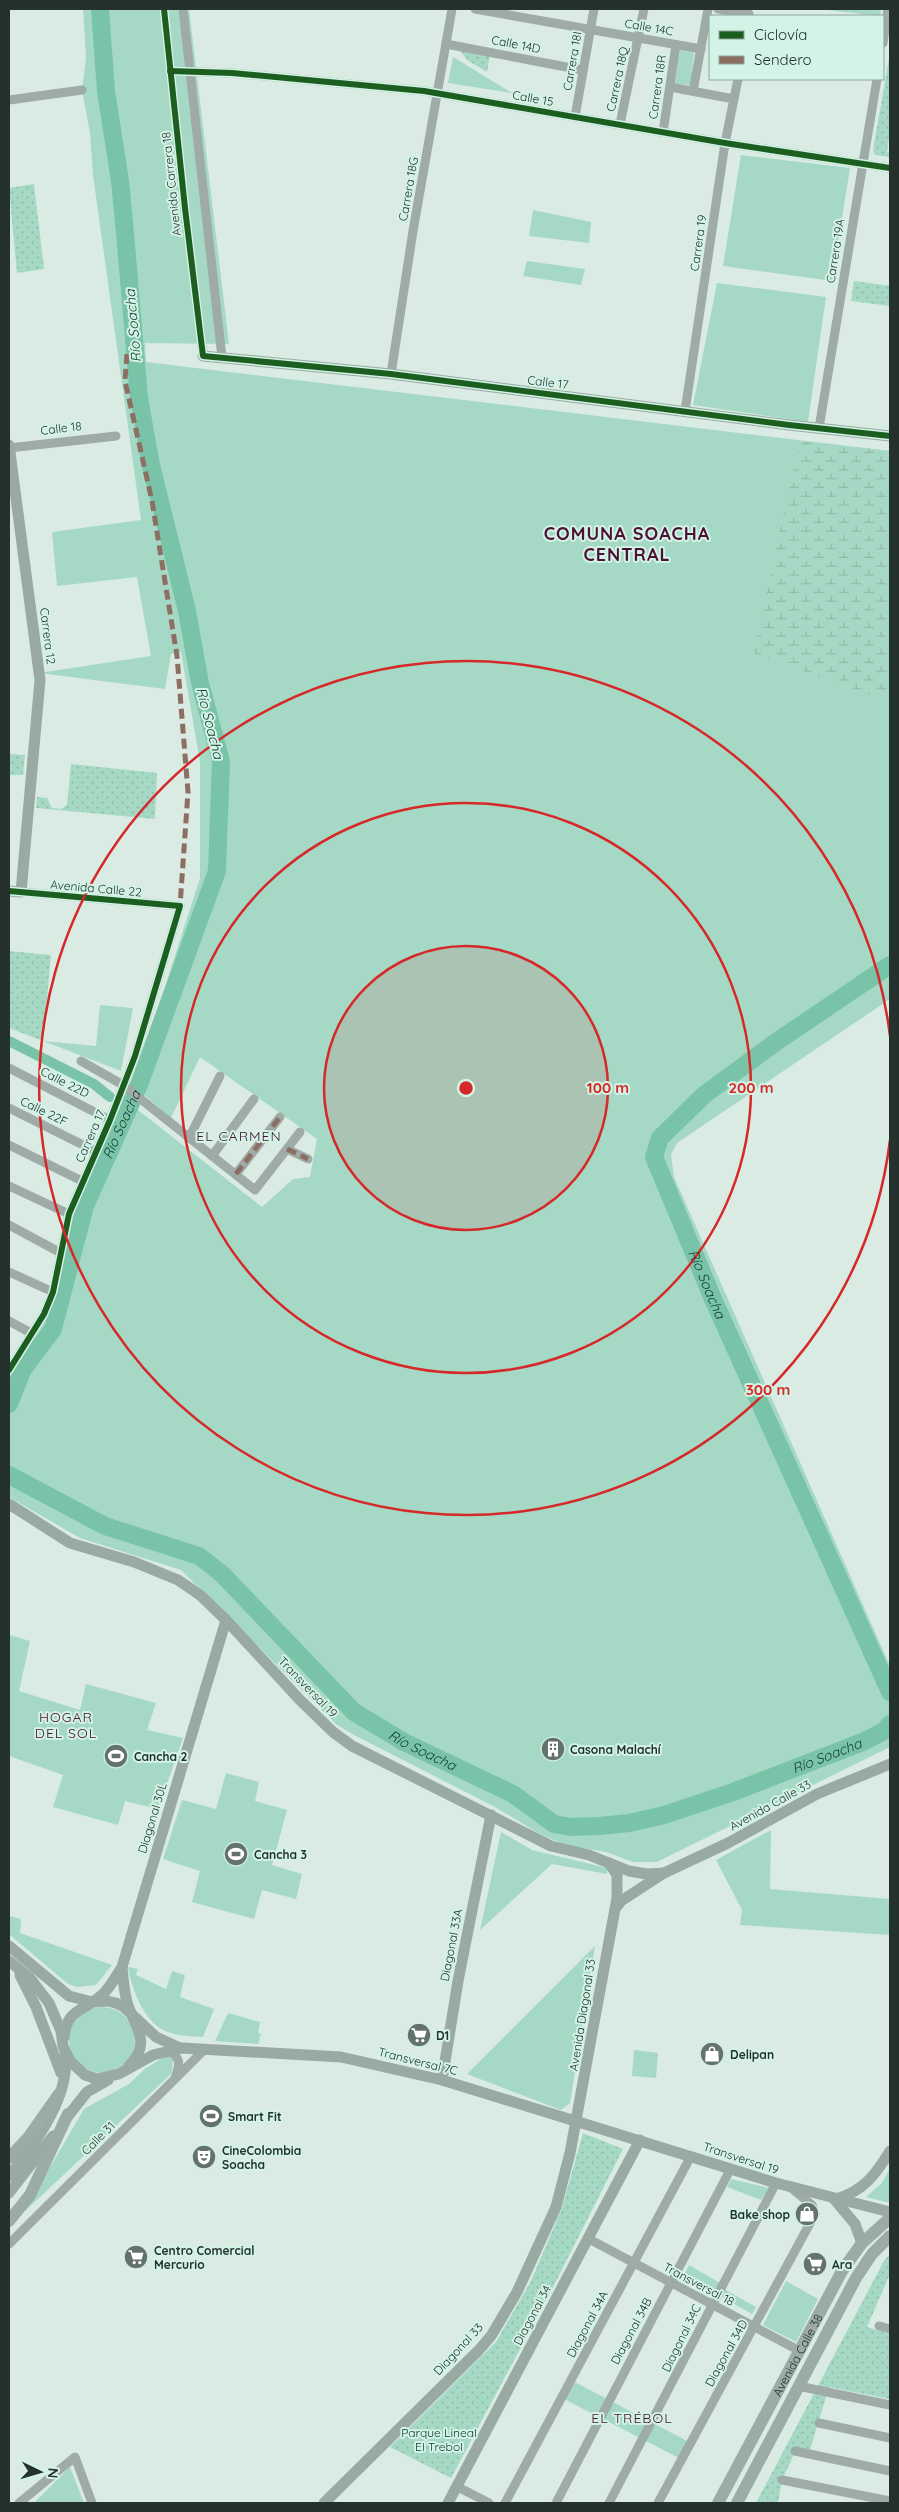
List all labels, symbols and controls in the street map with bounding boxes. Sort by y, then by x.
street label: Calle 14C [624,15,675,39]
legend [709,15,884,80]
text: Ciclovía [754,25,807,44]
street label: Carrera 18I [559,30,585,92]
street label: Calle 14D [490,32,542,56]
street label: Carrera 18Q [603,44,631,113]
text: Sendero [754,50,812,69]
street label: Carrera 18R [645,54,669,120]
street label: Calle 15 [511,87,555,109]
street label: Avenida Carrera 18 [158,131,184,237]
street label: Carrera 18G [395,156,421,222]
street label: Carrera 19 [687,213,709,272]
street label: Carrera 19A [823,218,848,284]
water label: Río Soacha [121,287,145,363]
street label: Calle 17 [527,372,569,392]
street label: Calle 18 [39,418,83,438]
district label: COMUNA SOACHA CENTRAL [544,522,710,566]
street label: Carrera 12 [37,607,59,666]
water label: Río Soacha [192,685,228,762]
street label: Avenida Calle 22 [50,877,143,899]
street label: Calle 22D [38,1063,92,1101]
text: 100 m [587,1078,629,1097]
text: 200 m [729,1078,774,1097]
centre of rings [457,1079,475,1097]
water label: Río Soacha [98,1086,145,1162]
street label: Calle 22F [18,1093,70,1129]
street label: Carrera 17 [72,1107,108,1165]
district label: EL CARMEN [196,1127,282,1145]
water label: Río Soacha [684,1247,730,1323]
text: 300 m [746,1380,790,1399]
street label: Transversal 19 [275,1653,341,1721]
district label: HOGAR DEL SOL [35,1708,97,1742]
water label: Río Soacha [385,1726,460,1775]
water label: Río Soacha [789,1734,866,1777]
building icon: Casona Malachí [540,1736,566,1762]
place label: Casona Malachí [570,1742,662,1757]
sports icon: Cancha 2 [103,1743,129,1769]
place label: Cancha 2 [134,1749,187,1764]
street label: Avenida Calle 33 [727,1776,813,1834]
street label: Diagonal 30L [134,1780,170,1855]
sports icon: Cancha 3 [223,1841,249,1867]
place label: Cancha 3 [254,1847,307,1862]
street label: Diagonal 33A [437,1907,465,1983]
street label: Avenida Diagonal 33 [566,1958,598,2072]
supermarket icon: D1 [406,2022,432,2048]
place label: D1 [436,2028,449,2043]
shop icon: Delipan [699,2041,725,2067]
street label: Transversal 7C [377,2044,459,2078]
place label: Delipan [730,2047,774,2062]
sports icon: Smart Fit [198,2103,224,2129]
place label: Smart Fit [228,2109,282,2124]
street label: Calle 31 [78,2118,118,2158]
street label: Transversal 19 [701,2139,781,2177]
place label: CineColombia Soacha [222,2143,301,2172]
theatre icon: CineColombia Soacha [191,2144,217,2170]
shop icon: Bake shop [794,2201,820,2227]
place label: Bake shop [730,2207,790,2222]
place label: Centro Comercial Mercurio [154,2243,254,2272]
supermarket icon: Centro Comercial Mercurio [123,2244,149,2270]
supermarket icon: Ara [802,2251,828,2277]
place label: Ara [832,2257,852,2272]
street label: Transversal 18 [661,2259,737,2309]
street label: Diagonal 34 [510,2282,554,2348]
street label: Diagonal 34A [563,2288,611,2360]
street label: Diagonal 34B [607,2295,655,2367]
street label: Diagonal 34C [658,2301,704,2374]
street label: Avenida Calle 38 [769,2311,825,2399]
street label: Diagonal 34D [701,2316,751,2389]
street label: Diagonal 33 [430,2320,486,2378]
district label: EL TRÉBOL [591,2409,673,2427]
park label: Parque Lineal El Trebol [401,2425,477,2454]
north arrow [15,2447,65,2497]
text: N [44,2467,62,2479]

